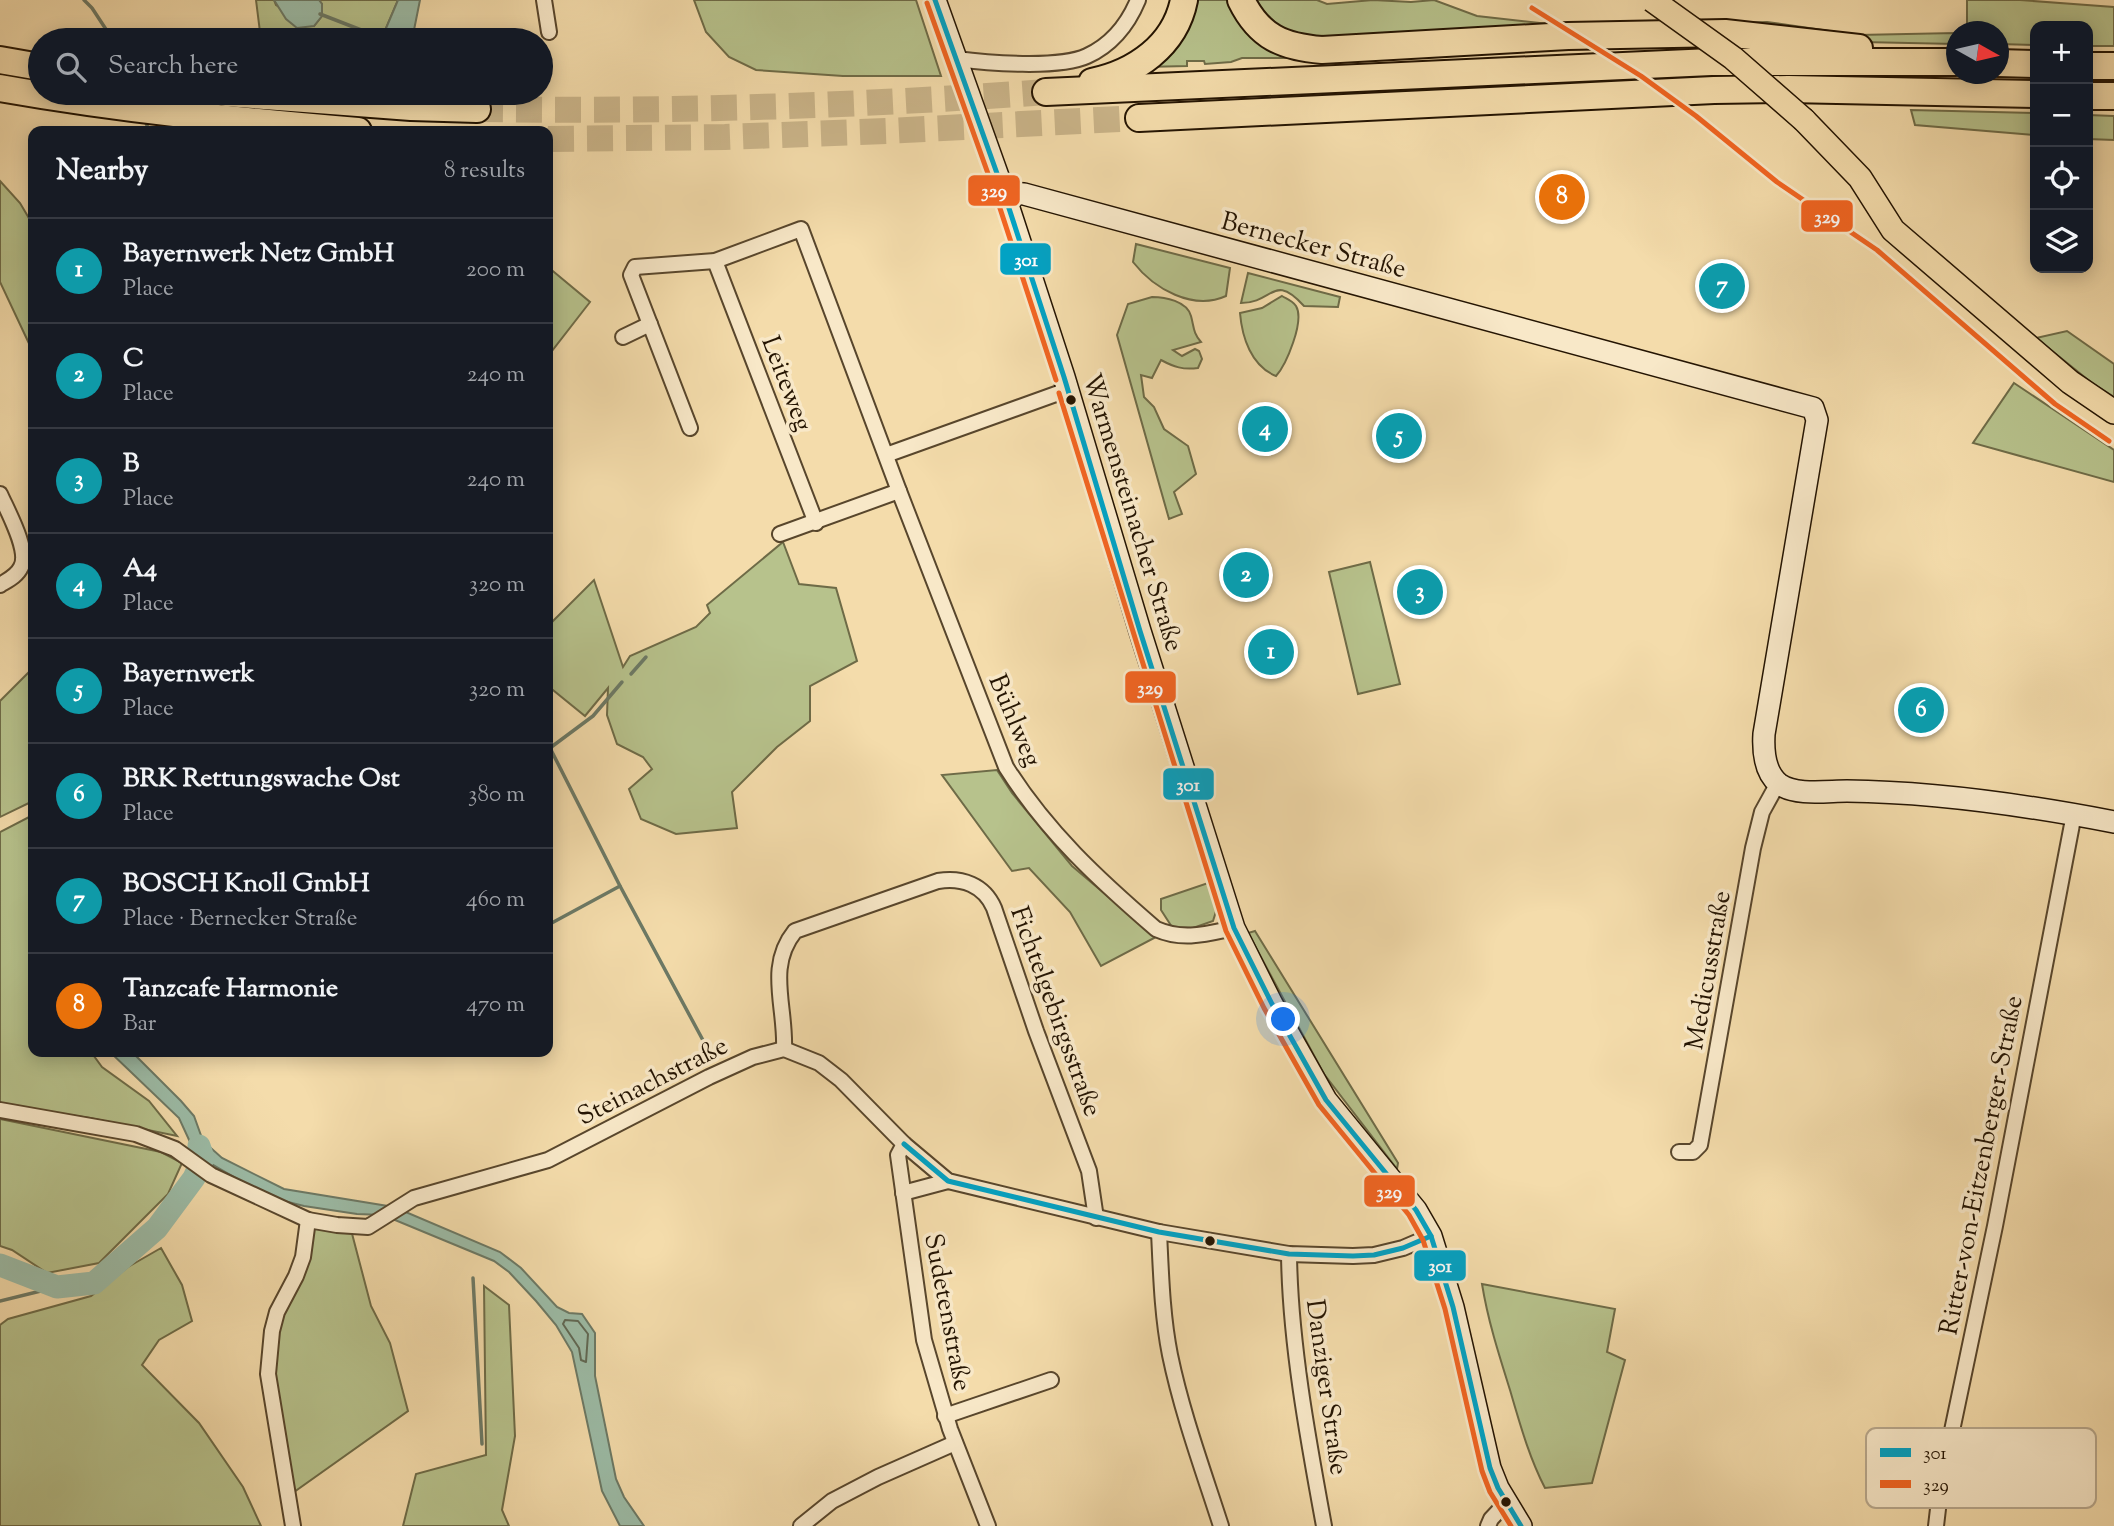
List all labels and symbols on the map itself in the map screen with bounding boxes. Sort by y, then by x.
north arrow [1946,21,2009,84]
pin: 8 [1539,171,1585,223]
line badge: 329 [967,174,1021,207]
text: 329 [981,179,1007,206]
line badge: 329 [1800,199,1854,233]
street label: Bernecker Straße [1217,204,1410,289]
text: 329 [1814,205,1840,232]
line badge: 301 [999,242,1052,276]
text: 301 [1014,248,1038,275]
pin: 7 [1699,260,1745,312]
street label: Leiteweg [751,331,821,437]
street label: Warmensteinacher Straße [1072,369,1192,656]
unlabelled marker [1064,393,1078,407]
pin: 4 [1242,403,1288,455]
pin: 5 [1376,410,1422,462]
pin: 2 [1223,549,1269,601]
pin: 3 [1397,566,1443,618]
pin: 1 [1248,626,1294,678]
street label: Bühlweg [978,669,1050,773]
line badge: 329 [1124,670,1177,704]
text: 329 [1137,676,1163,703]
pin: 6 [1898,684,1944,736]
line badge: 301 [1162,767,1215,801]
text: 301 [1176,773,1200,800]
street label: Medicusstraße [1677,888,1742,1053]
street label: Fichtelgebirgsstraße [999,902,1110,1122]
street label: Ritter-von-Eitzenberger-Straße [1931,993,2034,1338]
your location [1266,1002,1300,1036]
street label: Steinachstraße [571,1028,735,1136]
line badge: 329 [1363,1174,1416,1208]
text: 329 [1376,1180,1402,1207]
street label: Sudetenstraße [913,1230,980,1395]
unlabelled marker [1203,1234,1217,1248]
line badge: 301 [1413,1249,1467,1282]
text: 301 [1428,1254,1452,1281]
street label: Danziger Straße [1295,1297,1356,1478]
legend [1866,1428,2096,1508]
text: 301 [1923,1441,1947,1468]
text: 329 [1923,1473,1949,1500]
unlabelled marker [1499,1495,1513,1509]

